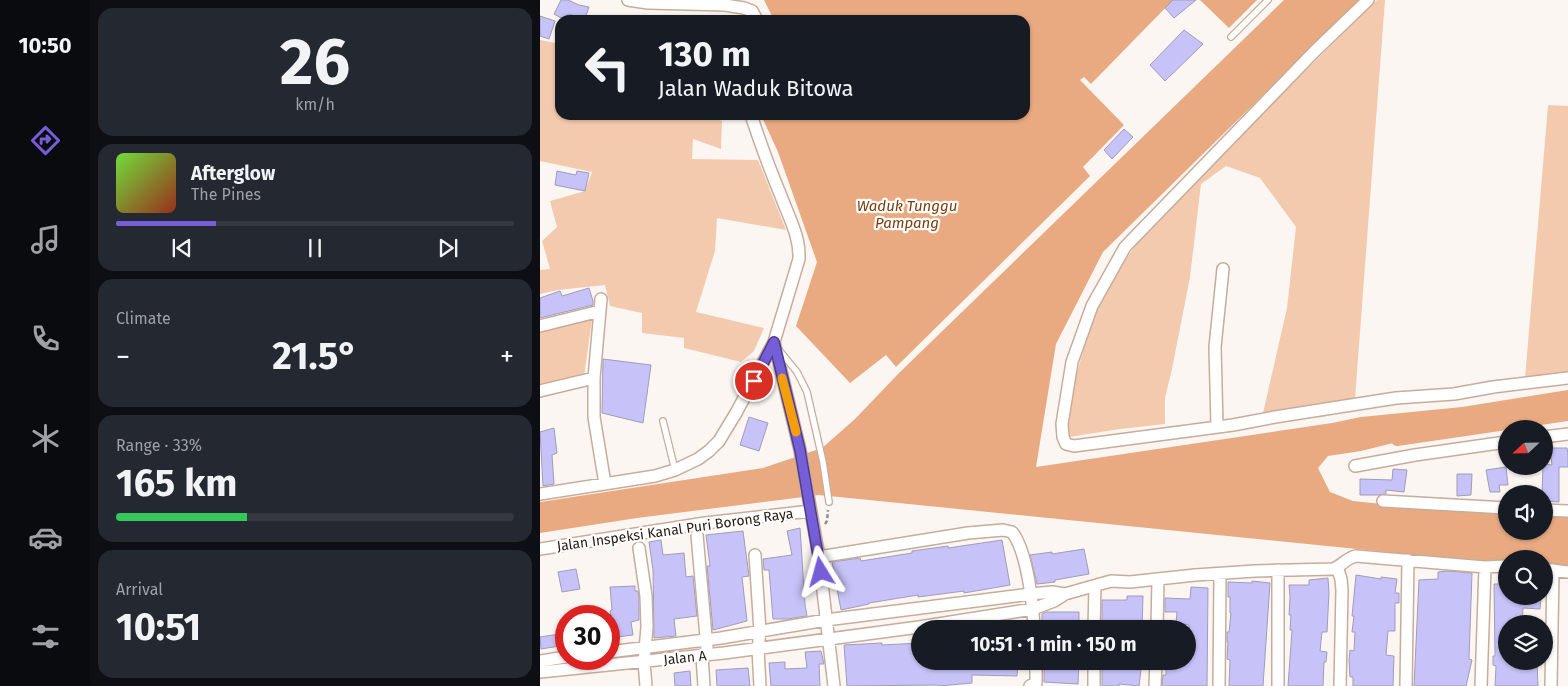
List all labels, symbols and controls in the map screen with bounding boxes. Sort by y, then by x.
text: 26 [280,23,350,101]
text: 10:50 [18,32,72,59]
text: 130 m [658,33,751,75]
icon: left [575,35,640,100]
text: Jalan Waduk Bitowa [658,75,854,102]
text: km/h [295,95,335,114]
icon: directions [28,123,63,158]
text: Afterglow [191,162,275,185]
text: The Pines [191,185,261,204]
water label: Waduk Tunggu Pampang [857,197,957,232]
icon: music [28,222,63,257]
icon: previous [168,234,196,262]
icon: pause [301,234,329,262]
icon: next [434,234,462,262]
text: Climate [116,309,171,328]
icon: phone [28,321,63,356]
text: 21.5° [272,333,358,379]
text: − [116,340,130,373]
text: + [500,340,514,373]
pin [733,360,775,402]
icon: arrive [740,367,768,395]
north arrow [1498,420,1552,475]
map controls [1498,420,1553,670]
icon: climate [28,421,63,456]
text: Range · 33% [116,436,202,455]
text: 165 km [116,460,237,506]
button: sound [1498,485,1553,540]
street label: Jalan Inspeksi Kanal Puri Borong Raya [556,505,794,555]
icon: car [28,520,63,555]
position arrow [794,545,846,597]
button: search [1498,550,1553,605]
text: Arrival [116,580,163,599]
text: 10:51 [116,604,201,650]
speed limit sign: 30 [555,605,620,670]
button: layers [1498,615,1553,670]
icon: filters [28,619,63,654]
text: 10:51 · 1 min · 150 m [970,633,1137,656]
street label: Jalan A [663,647,707,669]

